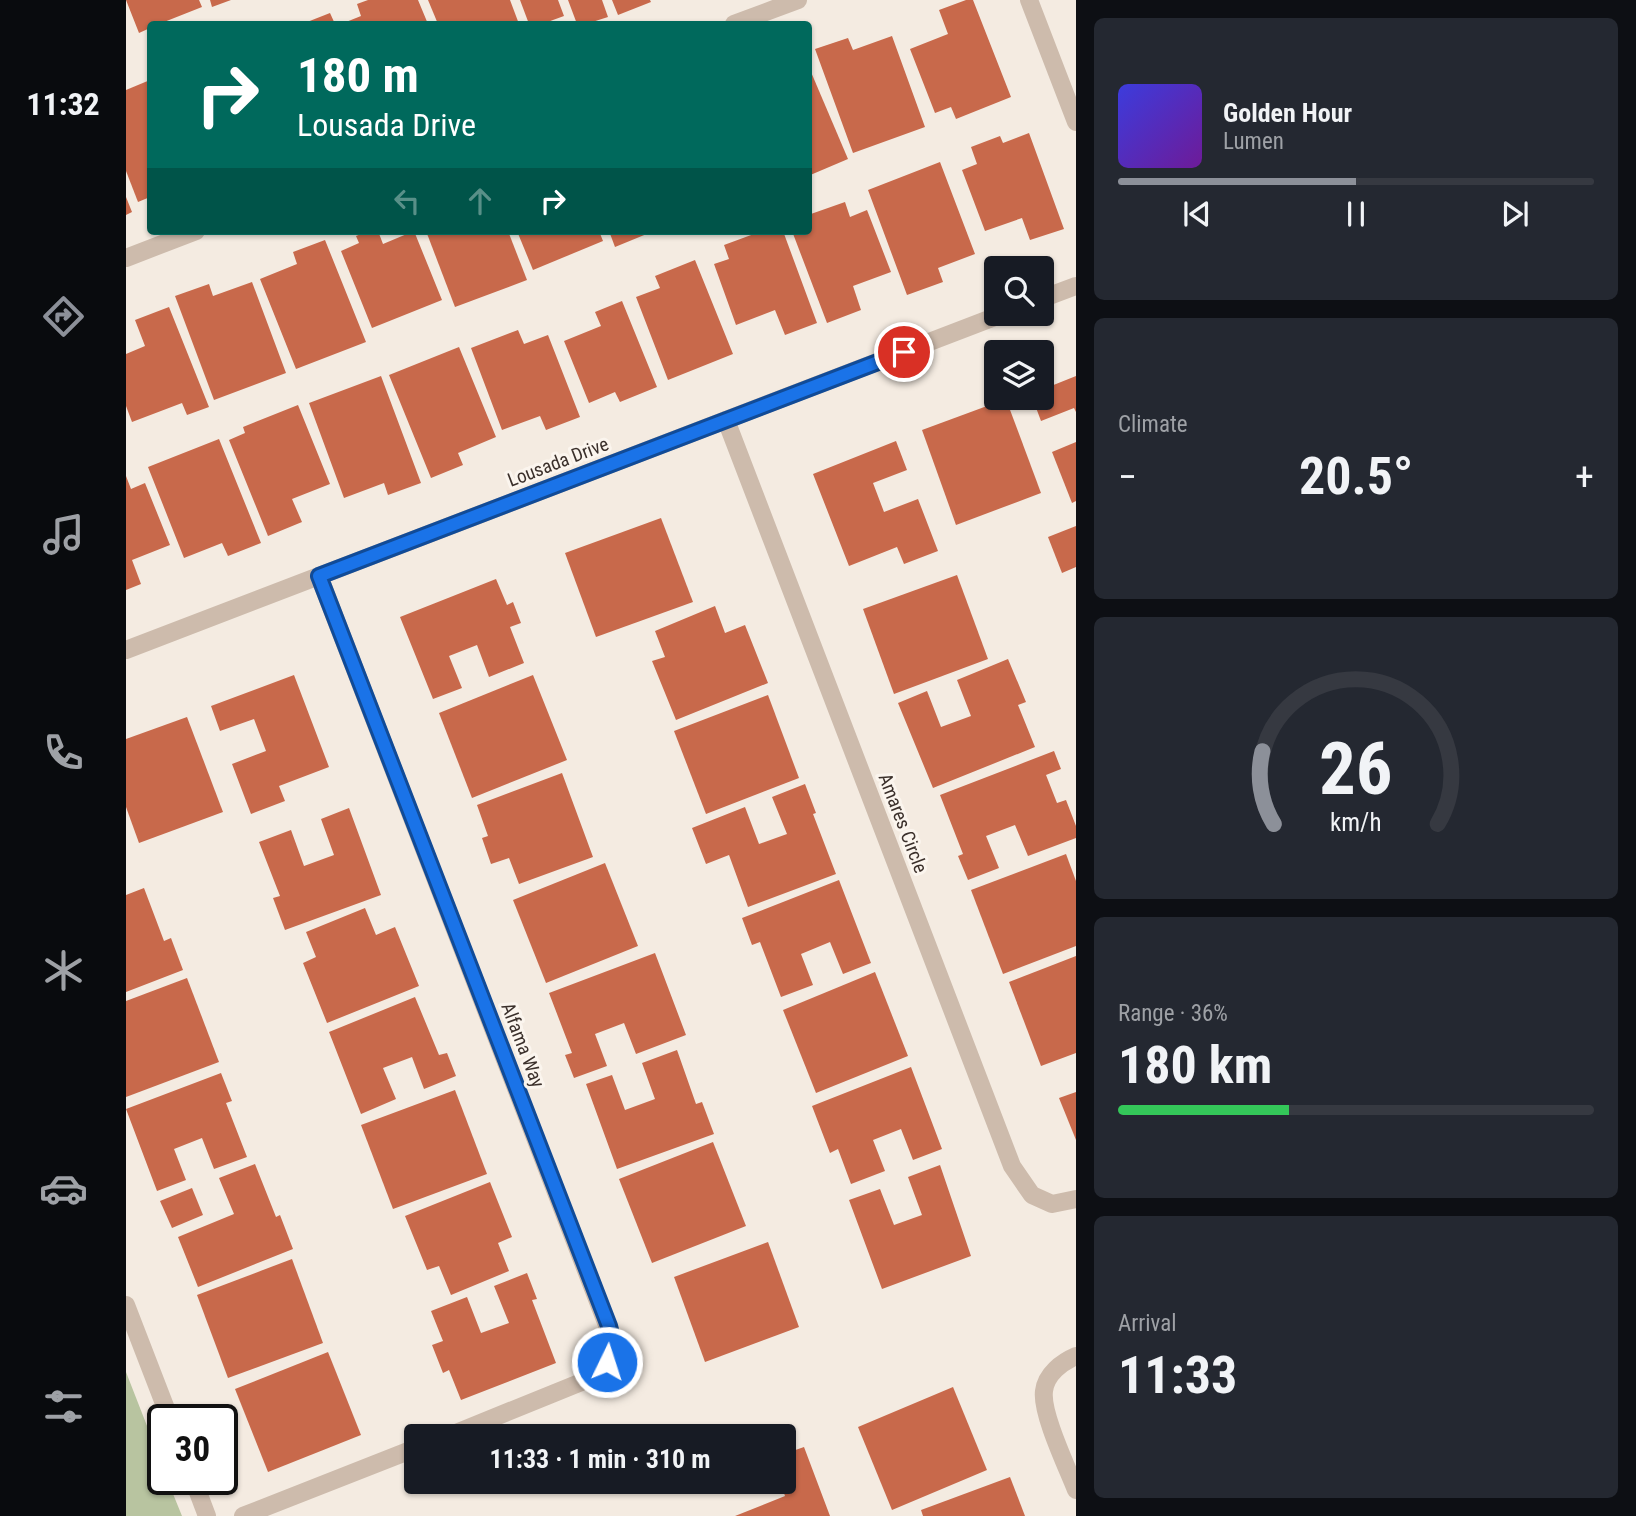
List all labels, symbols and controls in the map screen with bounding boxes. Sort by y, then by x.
text: 180 m [297,47,419,104]
icon: right [182,49,273,140]
text: 11:32 [26,85,100,123]
text: Golden Hour [1223,98,1352,128]
text: Lousada Drive [297,106,476,144]
text: Lumen [1223,128,1284,155]
icon: left [388,182,426,220]
icon: ahead [461,182,499,220]
icon: right [534,182,572,220]
icon: previous [1178,195,1216,233]
icon: pause [1337,195,1375,233]
icon: next [1496,195,1534,233]
map controls [984,256,1054,410]
button: search [984,256,1054,326]
icon: directions [39,292,88,341]
pin [874,322,934,382]
icon: arrive [885,333,923,371]
button: layers [984,340,1054,410]
text: Climate [1118,411,1188,438]
street label: Lousada Drive [504,432,612,492]
text: 20.5° [1299,446,1413,507]
text: − [1118,455,1137,499]
text: + [1575,455,1594,499]
icon: music [39,510,88,559]
text: 26 [1319,726,1393,812]
icon: phone [39,728,88,777]
street label: Amares Circle [874,770,933,876]
text: km/h [1330,808,1382,837]
icon: climate [39,946,88,995]
street label: Alfama Way [496,999,550,1091]
text: Range · 36% [1118,1000,1228,1027]
text: 180 km [1118,1035,1272,1096]
icon: car [39,1164,88,1213]
text: Arrival [1118,1310,1177,1337]
position arrow [570,1325,644,1399]
text: 11:33 [1118,1345,1237,1406]
icon: filters [39,1382,88,1431]
speed limit sign: 30 [147,1404,238,1495]
text: 11:33 · 1 min · 310 m [490,1444,710,1474]

